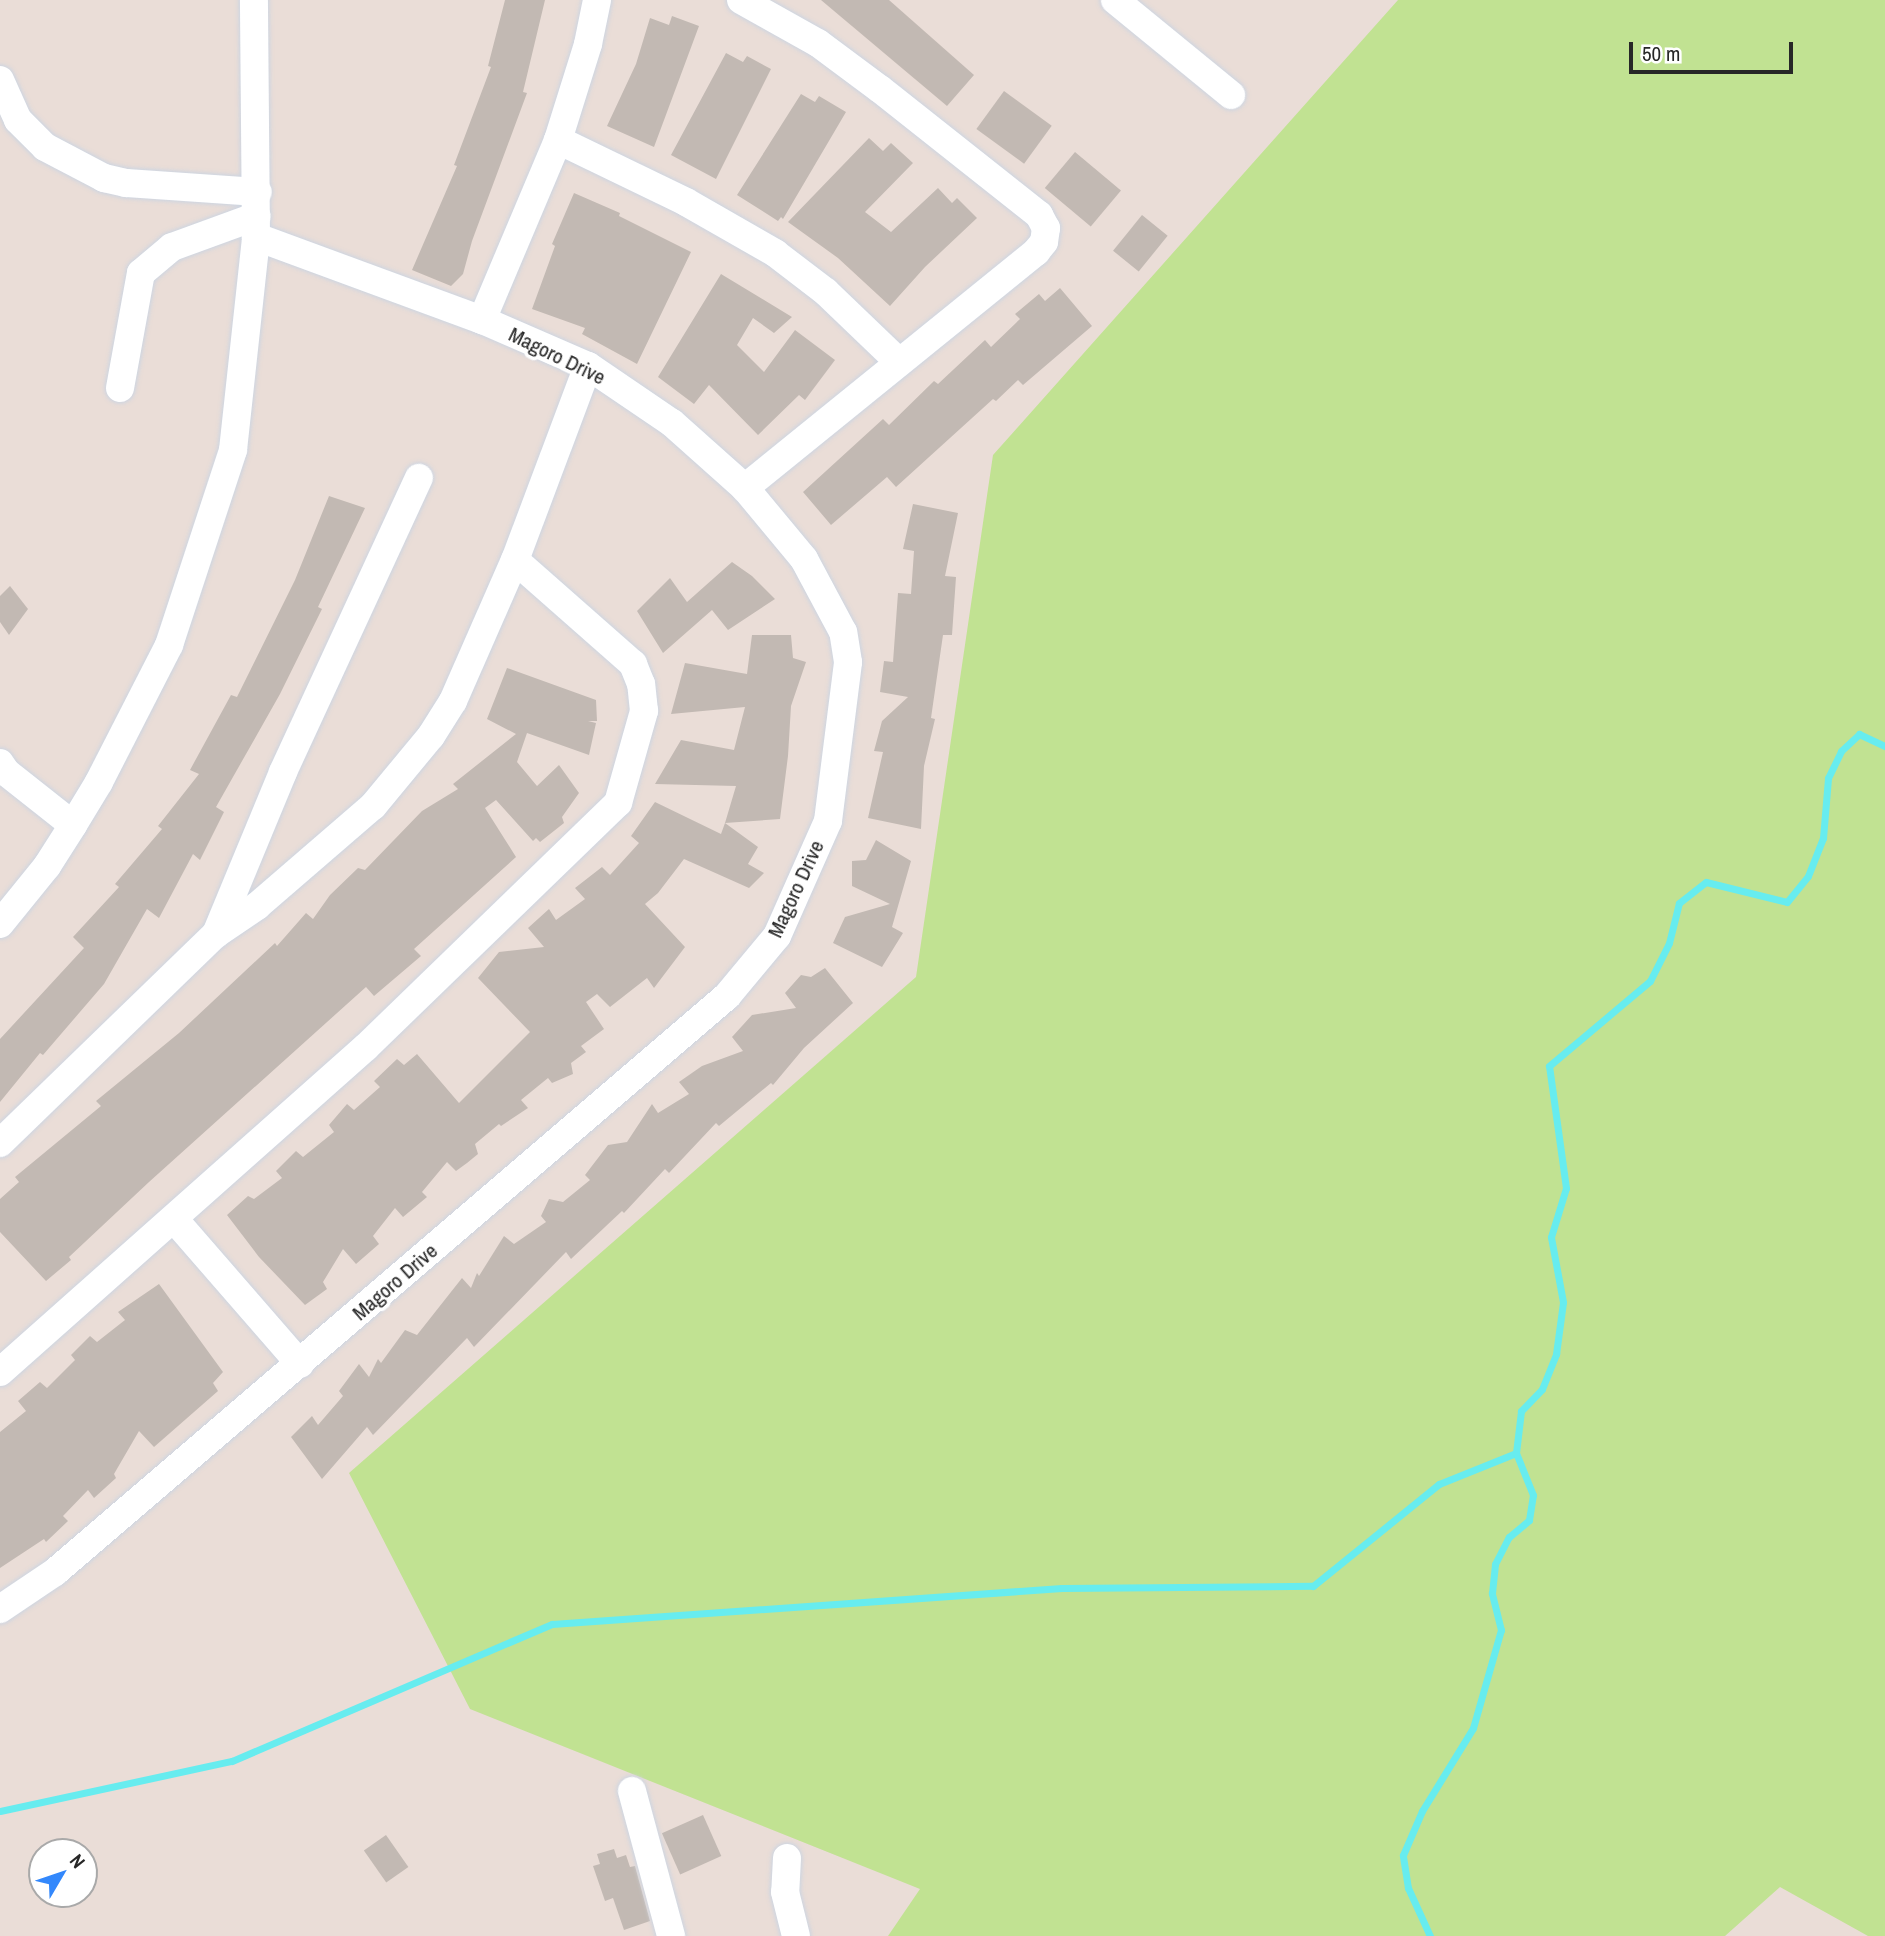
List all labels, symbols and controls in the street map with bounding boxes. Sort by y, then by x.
scale bar [1633,28,1798,72]
text: 50 m [1642,39,1680,68]
street label: Magoro Drive [505,322,609,390]
street label: Magoro Drive [763,836,829,942]
street label: Magoro Drive [347,1238,443,1326]
north arrow [28,1838,98,1908]
text: N [64,1848,91,1874]

